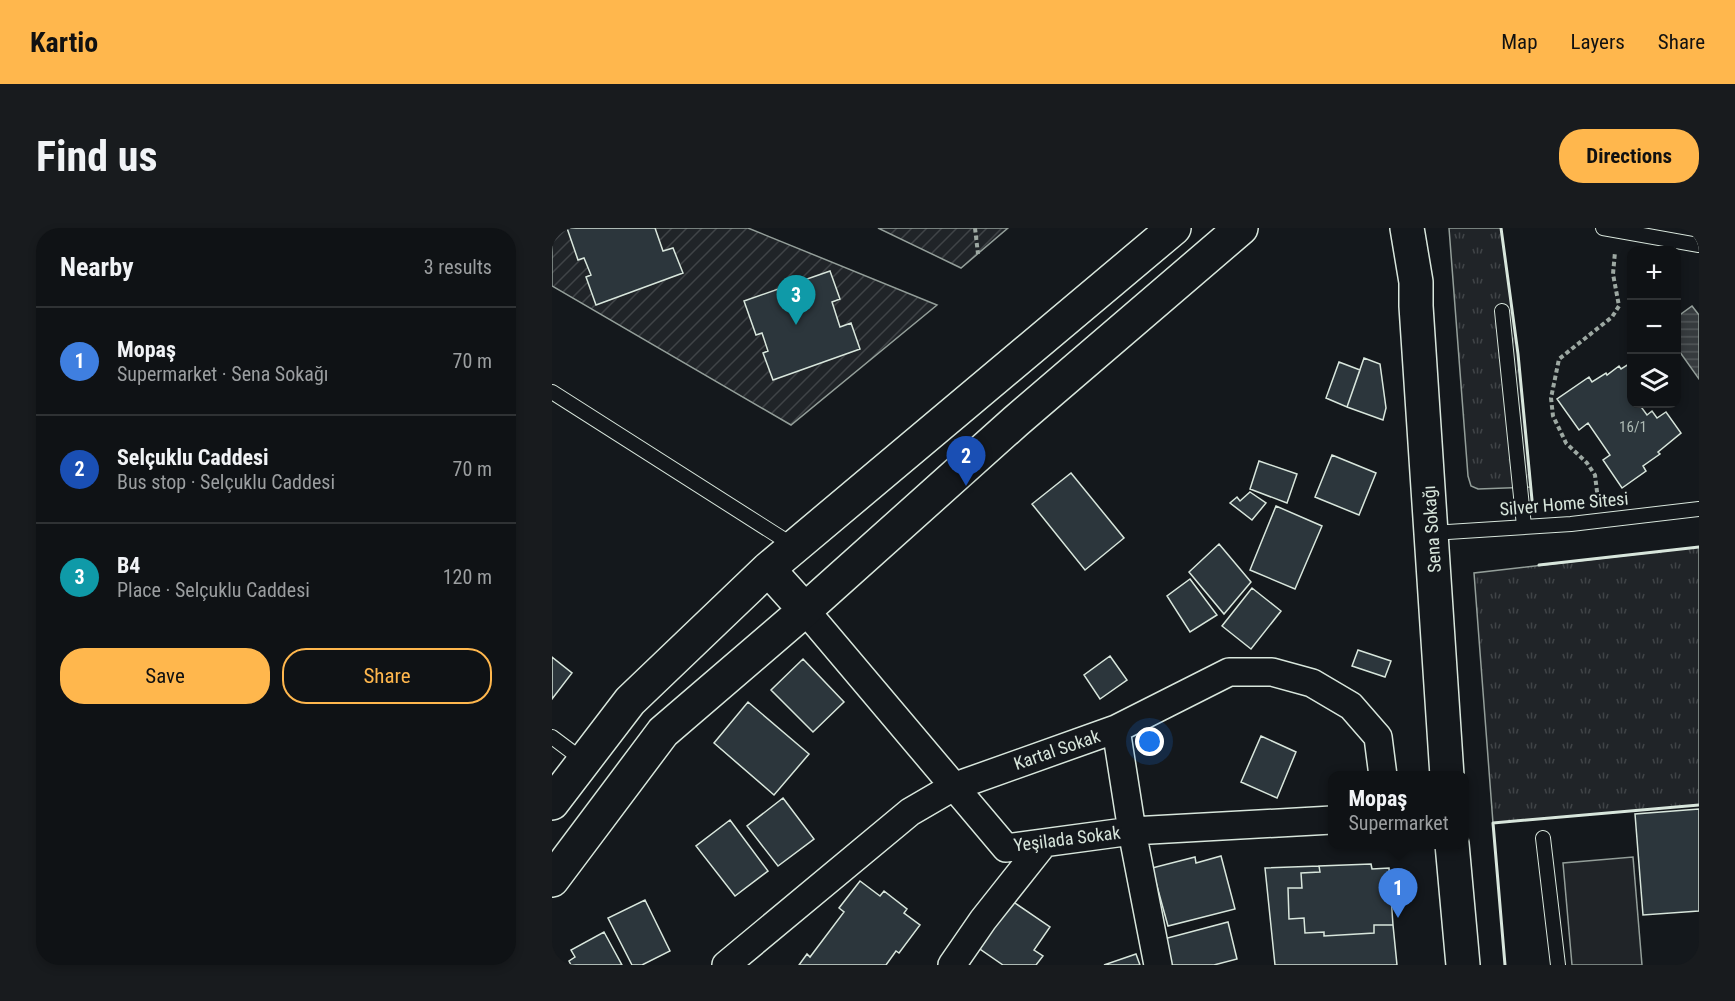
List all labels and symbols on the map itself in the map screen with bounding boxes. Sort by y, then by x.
pin: 3 [776,276,816,325]
house number: 16/1 [1619,418,1647,436]
pin: 2 [946,436,986,486]
street label: Sena Sokağı [1418,485,1445,573]
street label: Silver Home Sitesi [1499,487,1629,520]
street label: Kartal Sokak [1011,725,1103,774]
your location [1135,727,1164,756]
street label: Yeşilada Sokak [1012,822,1121,855]
pin: 1 [1378,868,1418,918]

